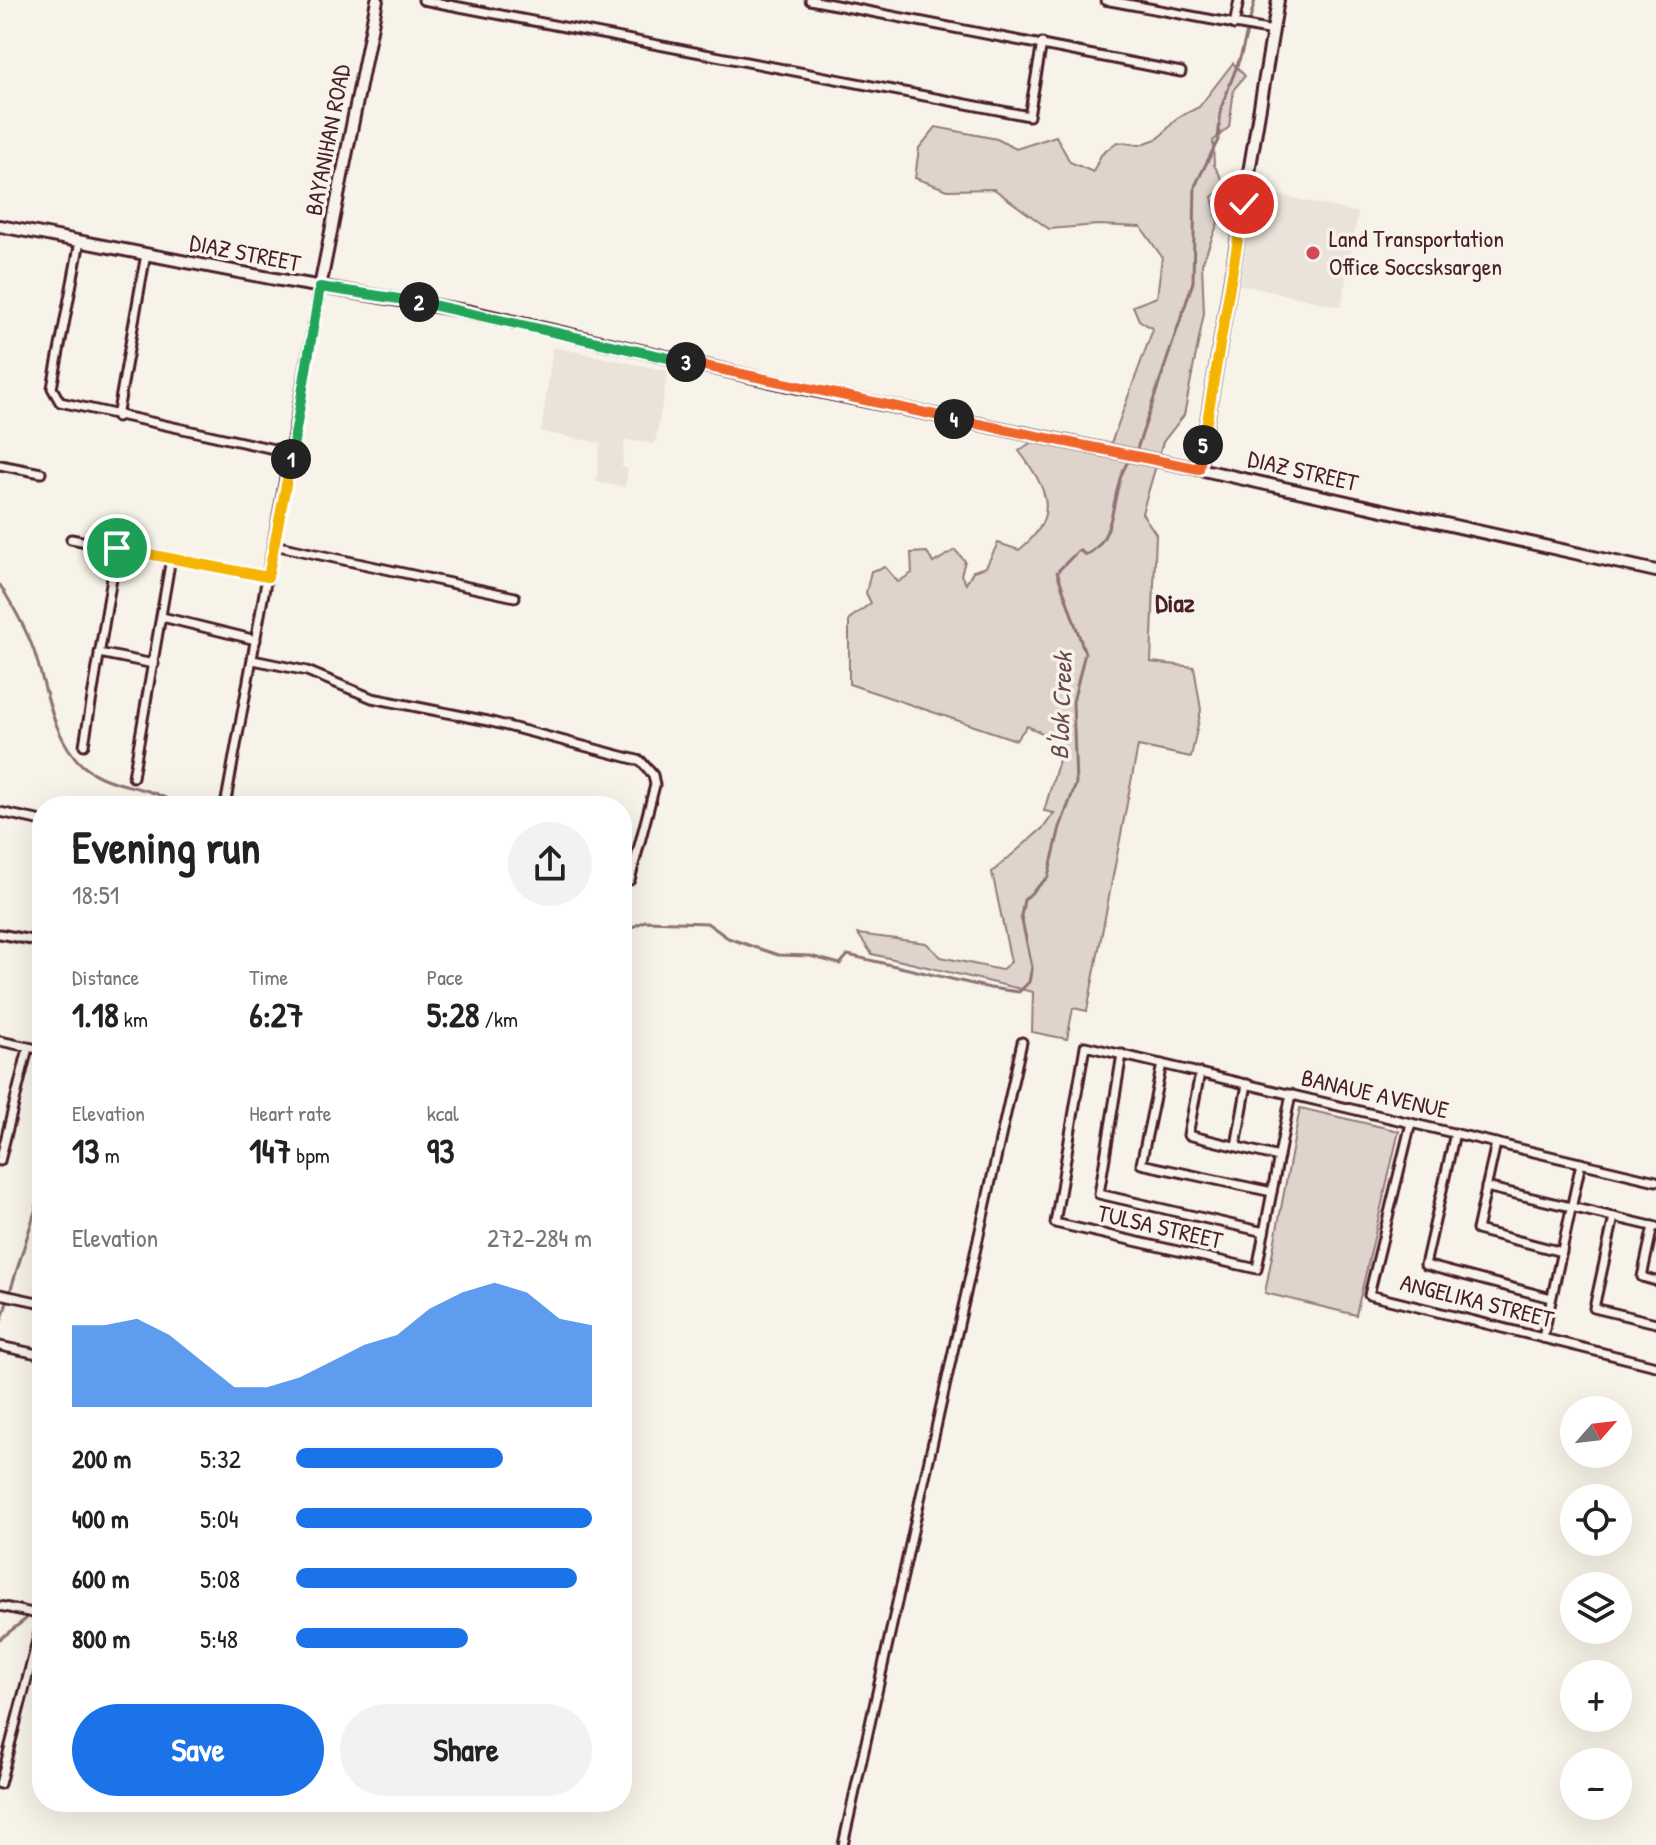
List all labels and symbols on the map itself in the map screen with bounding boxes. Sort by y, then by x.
street label: BAYANIHAN ROAD [297,61,357,218]
pin [1210,170,1278,238]
place label: Land Transportation Office Soccsksargen [1329,222,1504,282]
street label: DIAZ STREET [187,226,304,279]
marker: Land Transportation Office Soccsksargen [1304,244,1322,262]
pin: 2 [399,282,439,322]
pin: 3 [666,342,706,382]
pin: 4 [934,399,974,439]
pin: 5 [1183,425,1223,465]
pin: 1 [271,439,311,479]
street label: DIAZ STREET [1245,442,1362,498]
pin [83,514,151,582]
district label: Diaz [1155,585,1195,620]
water label: B'lok Creek [1041,650,1080,760]
street label: BANAUE AVENUE [1299,1061,1452,1126]
street label: TULSA STREET [1095,1196,1227,1256]
street label: ANGELIKA STREET [1397,1266,1558,1335]
north arrow [1560,1396,1632,1468]

